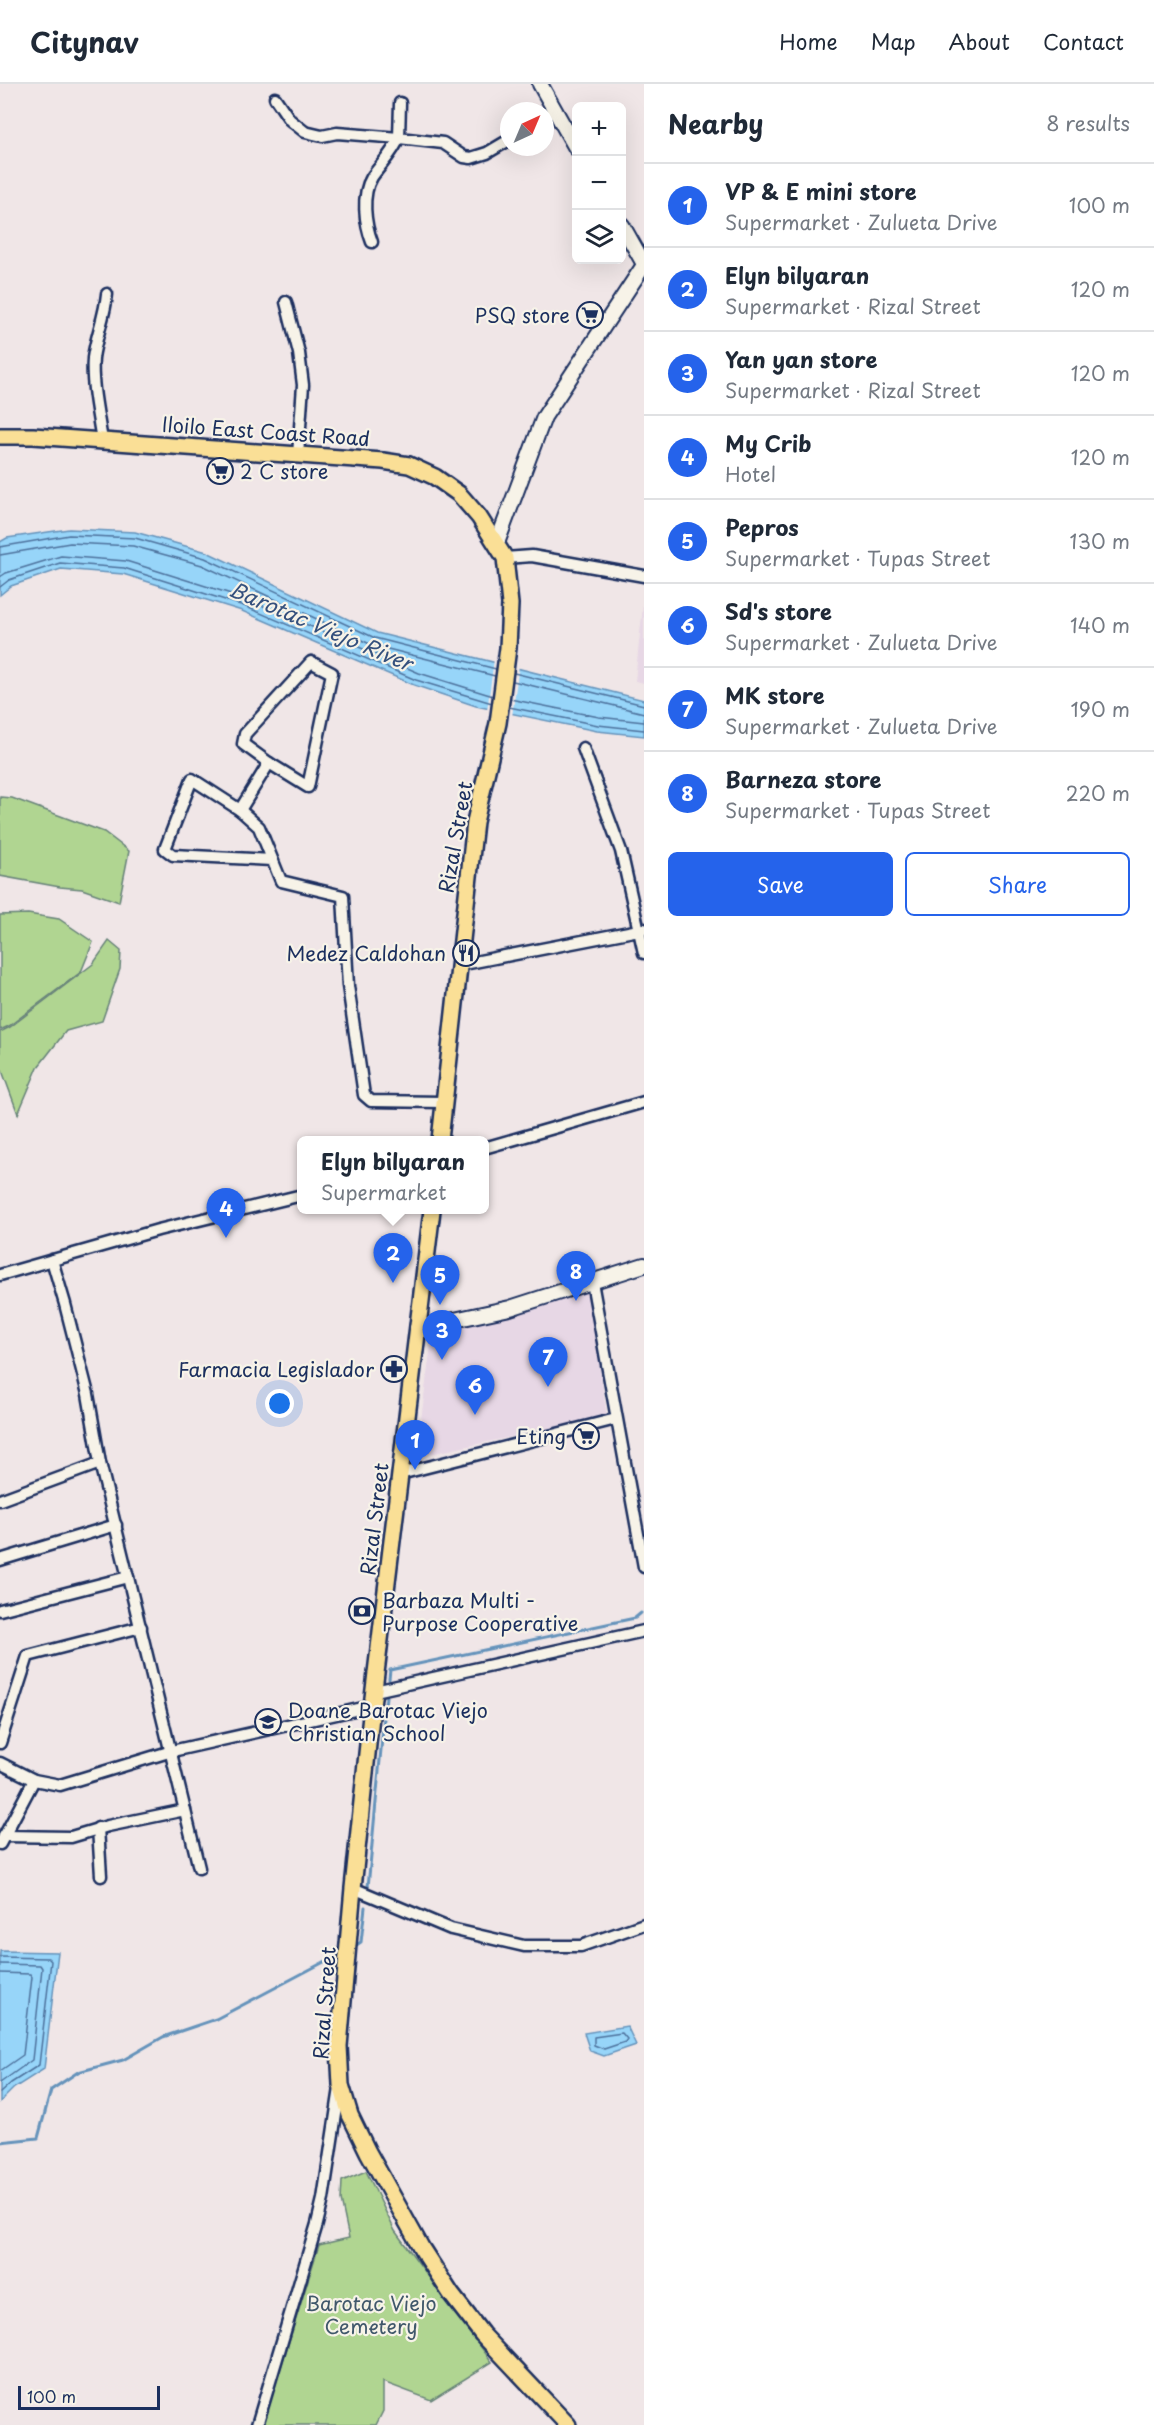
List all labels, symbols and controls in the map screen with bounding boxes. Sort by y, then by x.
text: Citynav [30,20,139,63]
text: Home [779,25,838,57]
text: Map [871,25,916,57]
text: About [949,25,1010,57]
text: Contact [1043,25,1124,57]
north arrow [500,102,554,156]
map controls [572,102,626,264]
button: + [572,102,626,156]
text: Nearby [668,104,763,143]
text: 8 results [1046,108,1130,138]
button: − [572,156,626,210]
text: VP & E mini store [725,174,917,207]
text: 1 [683,190,692,220]
text: 100 m [1069,190,1130,220]
text: Supermarket · Zulueta Drive [725,207,998,237]
button: layers [572,210,626,264]
text: Elyn bilyaran [725,258,869,291]
text: 2 [680,274,695,304]
text: 120 m [1071,274,1130,304]
text: Supermarket · Rizal Street [725,291,981,321]
place label: PSQ store [475,300,570,330]
supermarket icon: PSQ store [575,300,605,330]
text: Yan yan store [725,342,877,375]
text: 3 [681,358,694,388]
text: 120 m [1071,358,1130,388]
text: Supermarket · Rizal Street [725,375,981,405]
street label: Iloilo East Coast Road [161,409,371,453]
text: My Crib [725,426,811,459]
text: 4 [681,442,694,472]
text: 120 m [1071,442,1130,472]
supermarket icon: 2 C store [205,456,235,486]
place label: 2 C store [240,456,328,486]
text: Hotel [725,459,776,489]
text: Pepros [725,510,799,543]
text: 5 [681,526,694,556]
text: 130 m [1070,526,1130,556]
text: Supermarket · Tupas Street [725,543,990,573]
water label: Barotac Viejo River [225,572,420,679]
text: Sd's store [725,594,832,627]
text: 6 [680,610,695,640]
text: 140 m [1070,610,1130,640]
text: Supermarket · Zulueta Drive [725,627,998,657]
text: MK store [725,678,825,711]
text: 7 [682,694,693,724]
text: 190 m [1071,694,1130,724]
text: Supermarket · Zulueta Drive [725,711,998,741]
text: Barneza store [725,762,882,795]
text: 8 [681,778,694,808]
text: 220 m [1066,778,1130,808]
street label: Rizal Street [430,779,480,895]
text: Supermarket · Tupas Street [725,795,990,825]
button: Save [668,852,893,916]
button: Share [905,852,1130,916]
place label: Medez Caldohan [287,938,446,968]
restaurant icon: Medez Caldohan [451,938,481,968]
popup [297,1136,489,1214]
text: Elyn bilyaran [321,1144,465,1177]
text: Supermarket [321,1177,446,1207]
pin: 4 [206,1188,246,1238]
pin: 2 [374,1234,412,1283]
pin: 8 [556,1252,596,1301]
pin: 5 [420,1256,460,1305]
pin: 3 [422,1310,462,1360]
pin: 7 [528,1338,568,1387]
place label: Farmacia Legislador [178,1354,375,1384]
pharmacy icon: Farmacia Legislador [379,1354,409,1384]
pin: 6 [456,1366,494,1415]
your location [265,1389,294,1418]
pin: 1 [396,1420,434,1470]
place label: Eting [516,1421,566,1451]
supermarket icon: Eting [571,1421,601,1451]
street label: Rizal Street [352,1461,396,1577]
place label: Barbaza Multi - Purpose Cooperative [382,1585,578,1638]
bank icon: Barbaza Multi - Purpose Cooperative [347,1596,377,1626]
place label: Doane Barotac Viejo Christian School [288,1695,488,1748]
school or university icon: Doane Barotac Viejo Christian School [253,1707,283,1737]
street label: Rizal Street [305,1946,343,2060]
park label: Barotac Viejo Cemetery [305,2288,437,2341]
scale bar [18,2383,160,2410]
text: 100 m [27,2384,76,2408]

